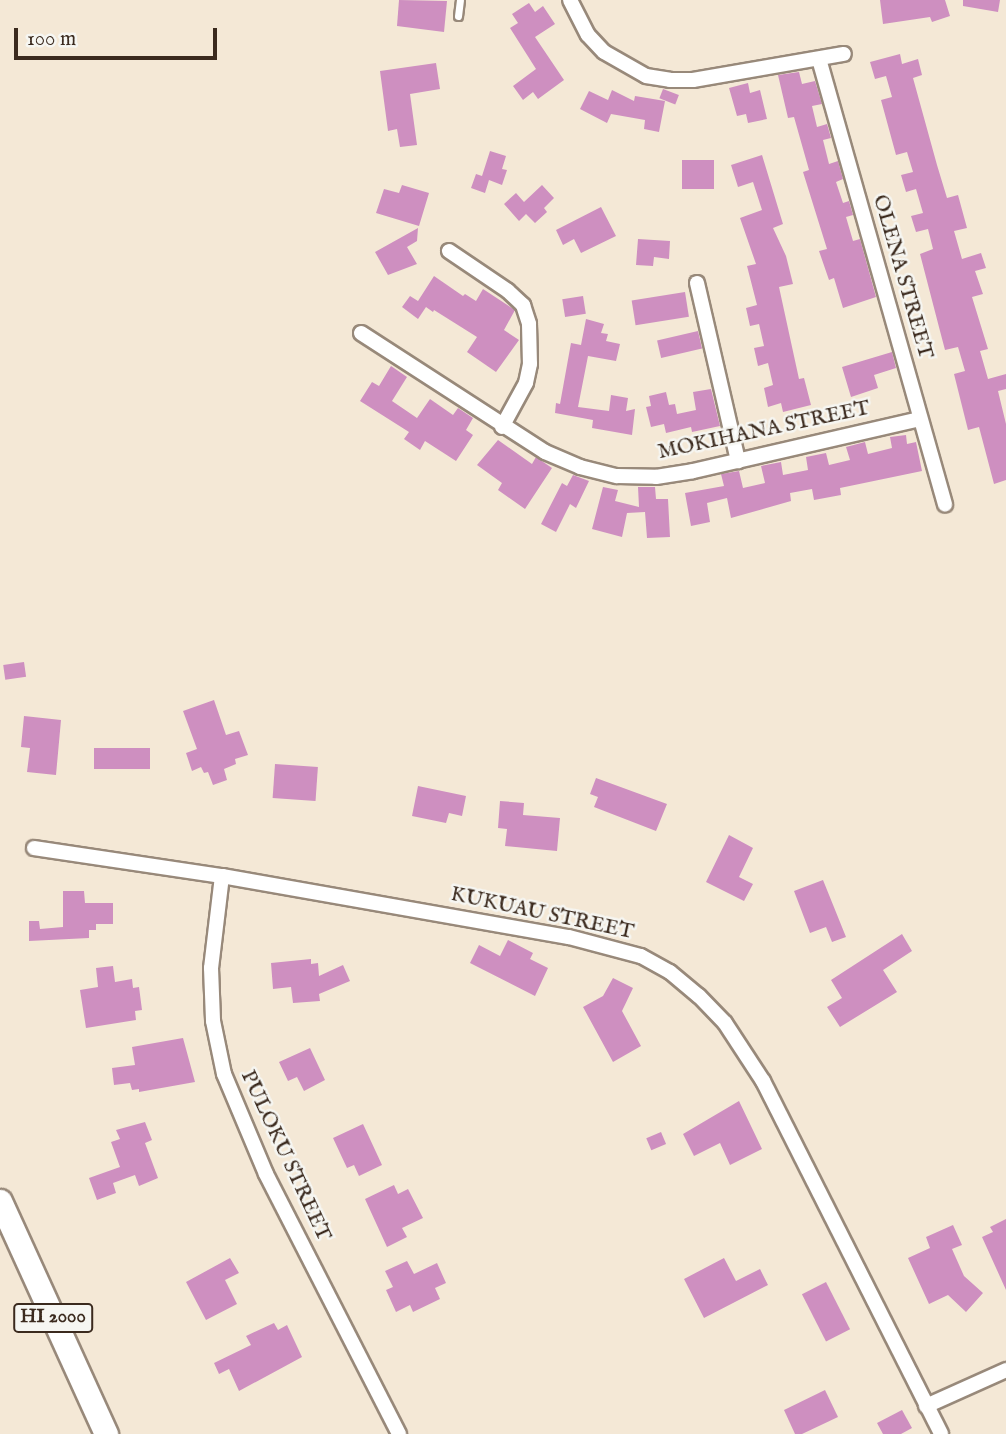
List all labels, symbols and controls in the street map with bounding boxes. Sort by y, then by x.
scale bar [18,14,220,58]
text: 100 m [27,26,76,53]
street label: OLENA STREET [867,192,937,362]
street label: MOKIHANA STREET [656,396,872,466]
street label: KUKUAU STREET [448,882,636,946]
street label: PULOKU STREET [234,1067,336,1245]
road number: HI 2000 [13,1302,93,1334]

